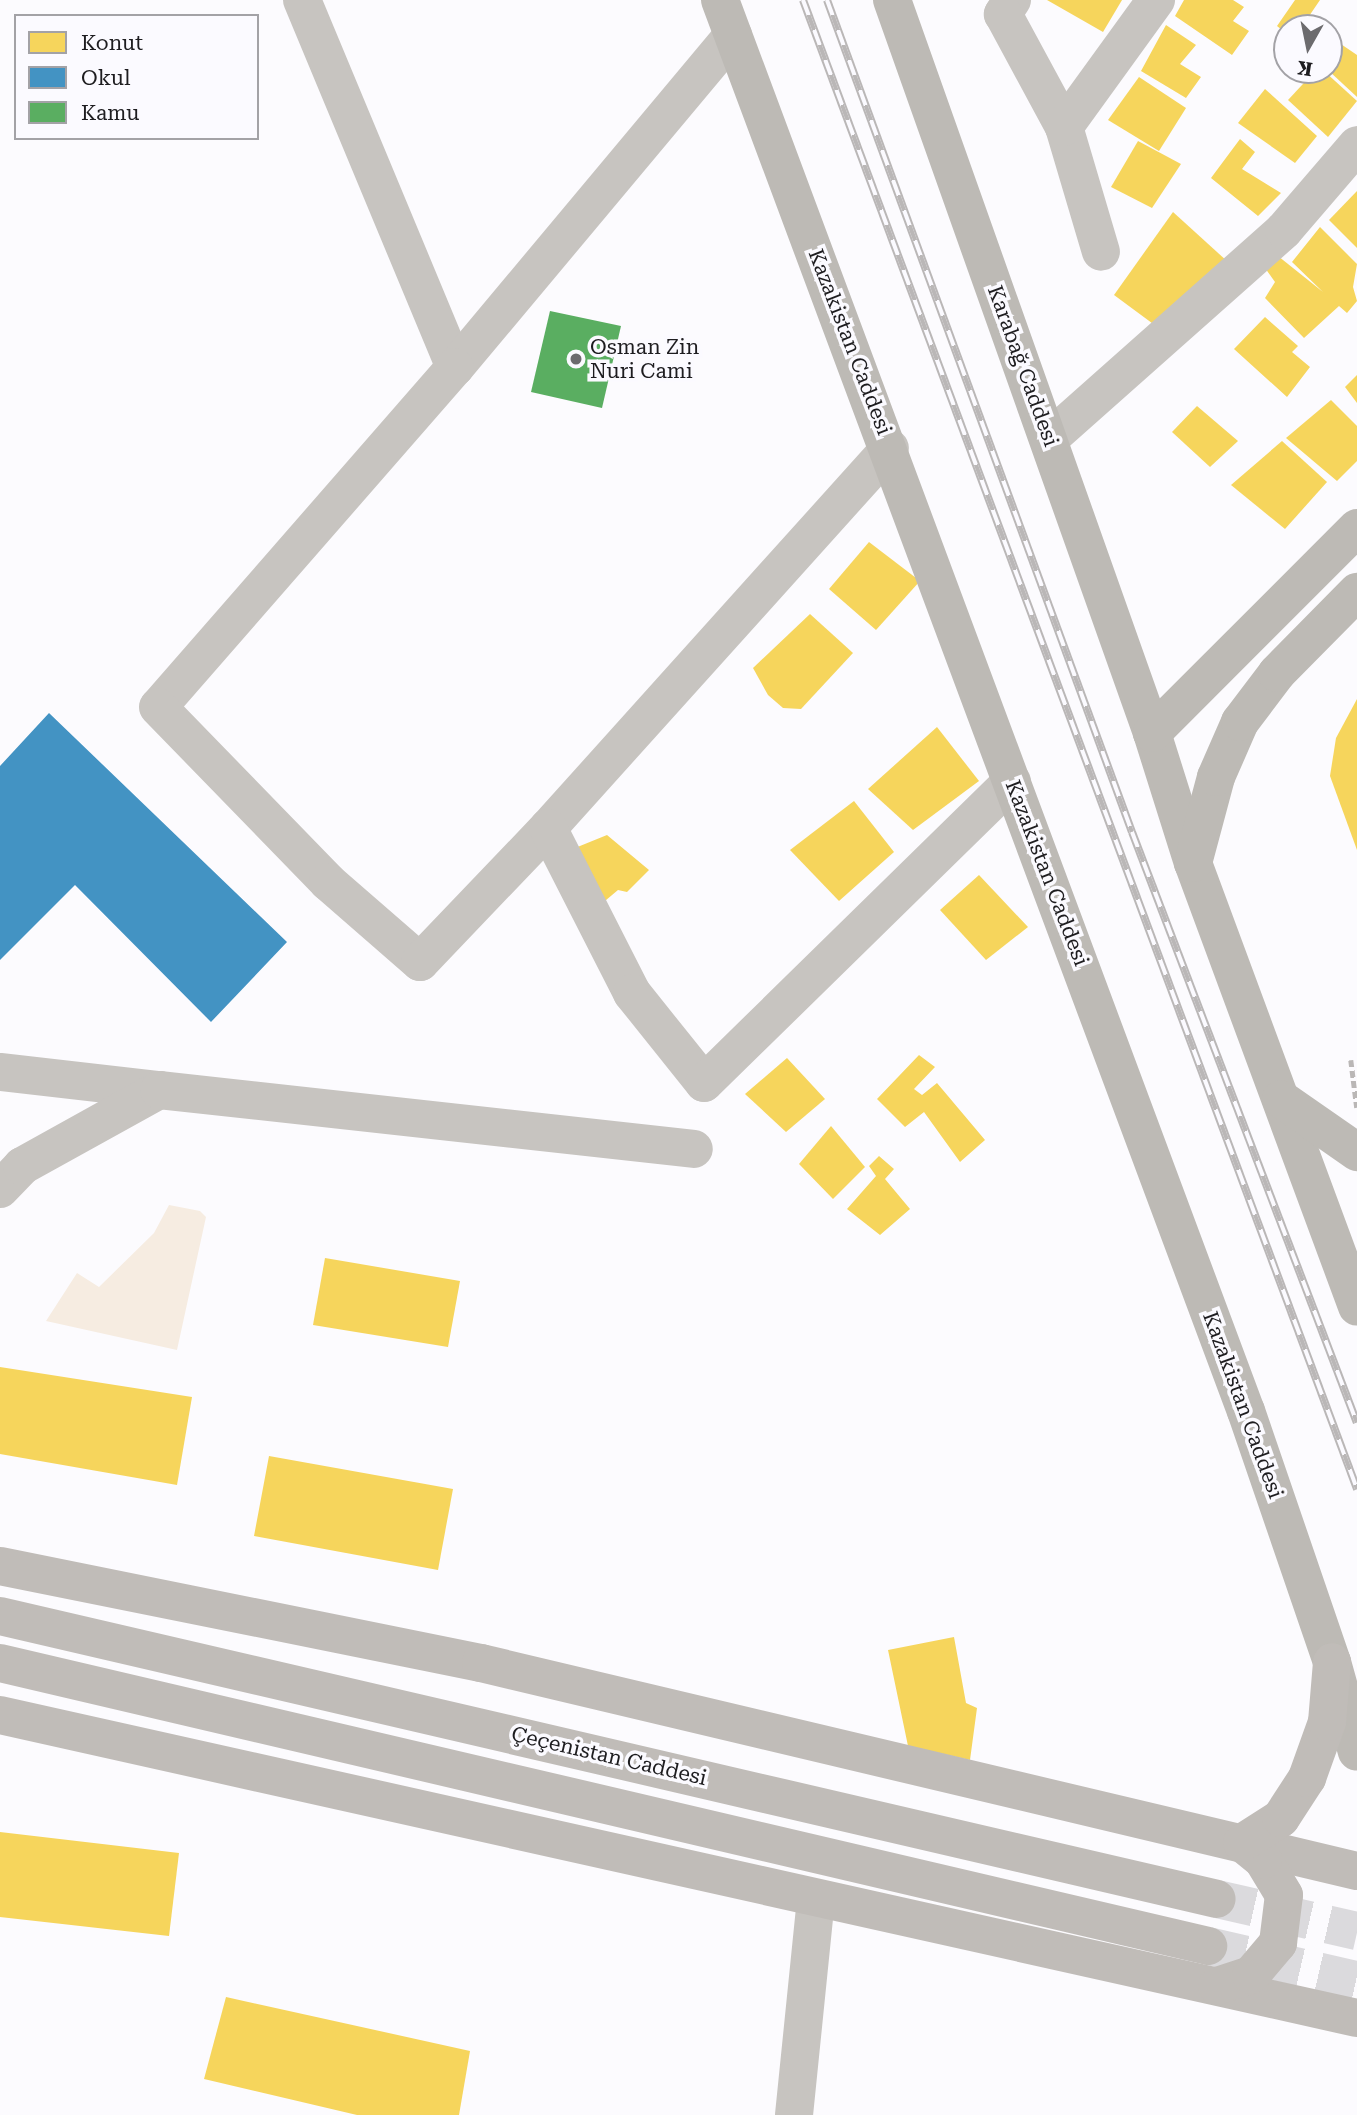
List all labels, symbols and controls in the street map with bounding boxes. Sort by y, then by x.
legend [14,14,259,140]
north arrow [1273,14,1343,84]
text: Konut [81,31,143,55]
text: K [1296,56,1314,81]
text: Okul [81,66,130,90]
text: Kamu [81,101,139,125]
street label: Kazakistan Caddesi [803,246,897,438]
street label: Karabağ Caddesi [982,282,1064,450]
place label: Osman Zin Nuri Cami [590,334,699,384]
marker: Osman Zin Nuri Cami [568,351,584,367]
street label: Kazakistan Caddesi [1000,777,1094,969]
street label: Kazakistan Caddesi [1197,1308,1289,1502]
street label: Çeçenistan Caddesi [509,1721,709,1791]

